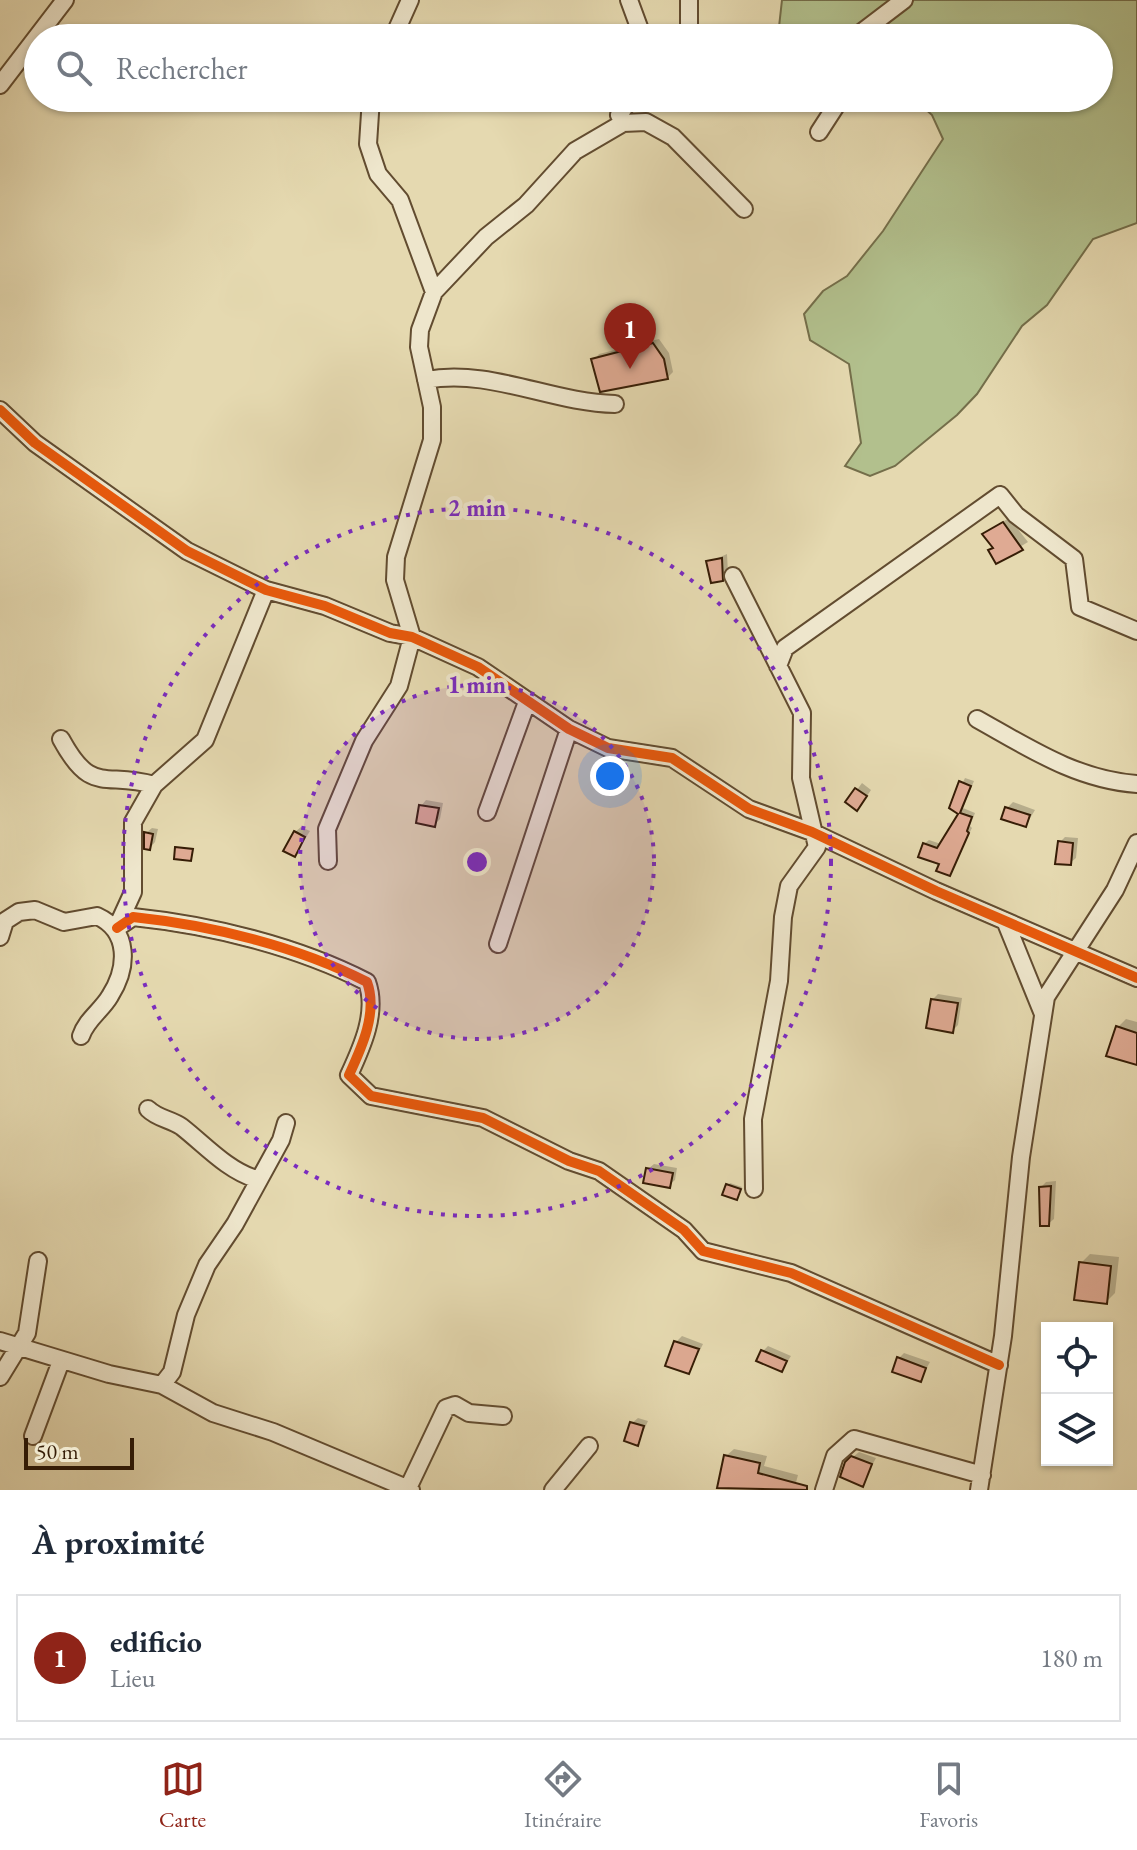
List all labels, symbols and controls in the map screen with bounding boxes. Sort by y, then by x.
search box [24,24,1113,112]
icon: search [52,46,96,90]
text: Rechercher [116,49,248,88]
pin: 1 [604,303,656,369]
text: 2 min [448,492,507,523]
text: 1 min [448,669,507,700]
your location [590,756,630,796]
centre of rings [463,848,491,876]
map controls [1041,1322,1113,1466]
button: locate [1041,1322,1113,1394]
button: layers [1041,1394,1113,1466]
scale bar [24,1434,134,1470]
text: 50 m [36,1437,79,1466]
text: À proximité [32,1520,205,1564]
text: edificio [110,1622,202,1661]
text: 1 [53,1641,67,1675]
text: 180 m [1040,1641,1103,1675]
text: Lieu [110,1661,155,1695]
tab: Carte [159,1757,206,1834]
tab: Itinéraire [524,1757,601,1834]
tab: Favoris [919,1757,978,1834]

